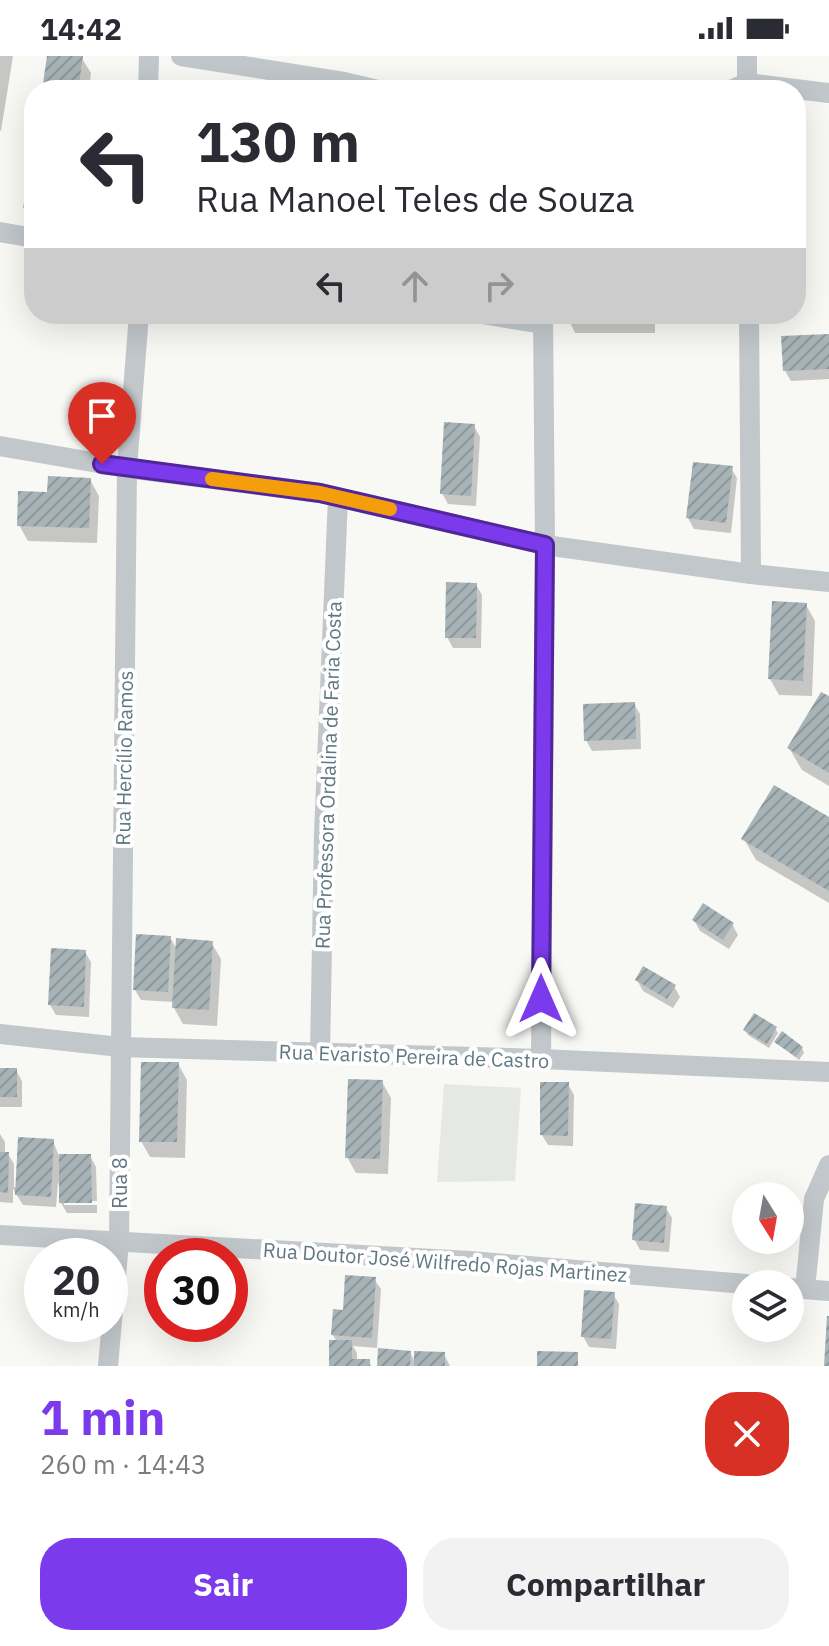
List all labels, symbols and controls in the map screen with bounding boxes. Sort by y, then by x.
text: 14:42 [40,9,122,48]
text: 130 m [196,105,360,177]
icon: left [64,112,168,216]
text: Rua Manoel Teles de Souza [196,175,635,222]
icon: left [309,264,353,308]
icon: ahead [393,264,437,308]
icon: right [477,264,521,308]
pin [68,382,136,464]
icon: arrive [80,394,124,438]
street label: Rua Professora Ordalina de Faria Costa [308,600,348,950]
street label: Rua Hercílio Ramos [109,670,139,846]
position arrow [499,957,583,1041]
street label: Rua Evaristo Pereira de Castro [278,1038,550,1074]
street label: Rua 8 [106,1157,133,1209]
north arrow [732,1182,804,1254]
map controls [732,1182,804,1342]
street label: Rua Doutor José Wilfredo Rojas Martinez [262,1236,628,1288]
speed limit sign: 30 [144,1238,248,1342]
text: 20 [52,1254,100,1306]
button: layers [732,1270,804,1342]
text: km/h [52,1296,100,1323]
text: 1 min [40,1386,165,1448]
button: close [705,1392,789,1476]
text: 260 m · 14:43 [40,1447,206,1481]
button: Sair [40,1538,407,1630]
button: Compartilhar [423,1538,789,1630]

